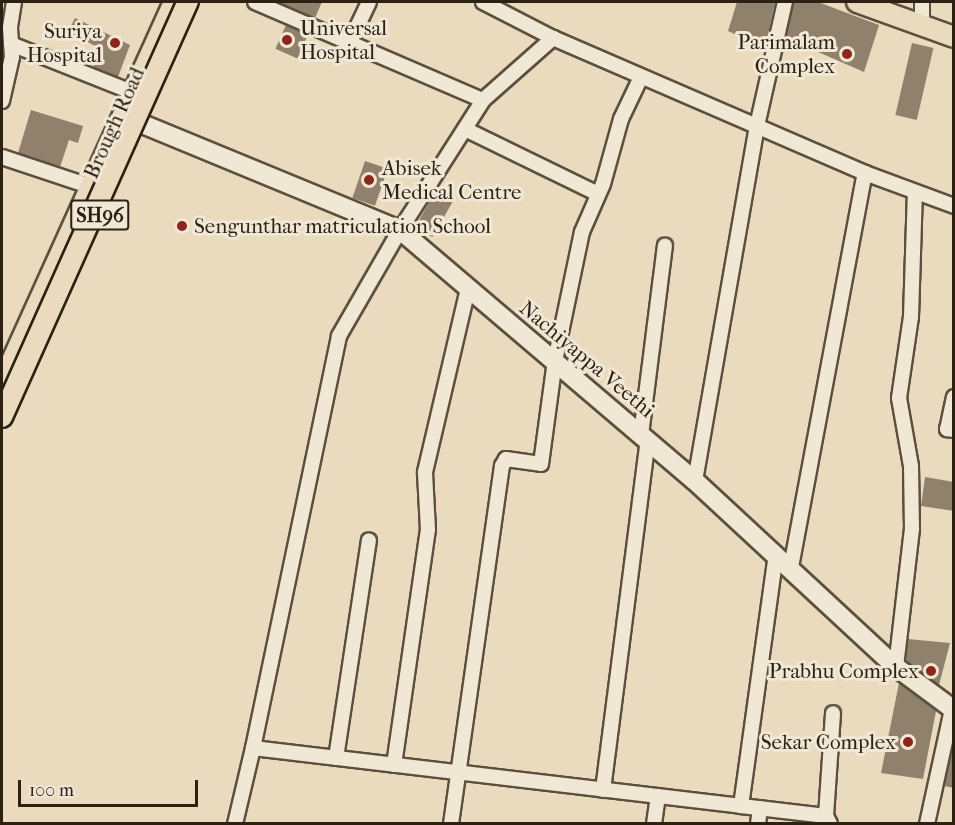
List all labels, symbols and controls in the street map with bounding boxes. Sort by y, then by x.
place label: Universal Hospital [300,15,387,65]
place label: Suriya Hospital [27,18,102,68]
place label: Parimalam Complex [738,29,835,79]
marker: Universal Hospital [278,31,296,49]
marker: Suriya Hospital [106,34,124,52]
marker: Parimalam Complex [840,47,854,61]
street label: Brough Road [78,63,150,183]
place label: Abisek Medical Centre [382,155,521,205]
marker: Abisek Medical Centre [360,171,378,189]
road number: SH96 [70,198,130,232]
place label: Sengunthar matriculation School [194,213,491,239]
marker: Sengunthar matriculation School [175,219,189,233]
street label: Nachiyappa Veethi [514,295,660,423]
place label: Prabhu Complex [769,658,919,684]
marker: Prabhu Complex [924,664,938,678]
place label: Sekar Complex [761,729,896,755]
marker: Sekar Complex [901,735,915,749]
scale bar [21,768,201,806]
text: 100 m [29,780,74,801]

